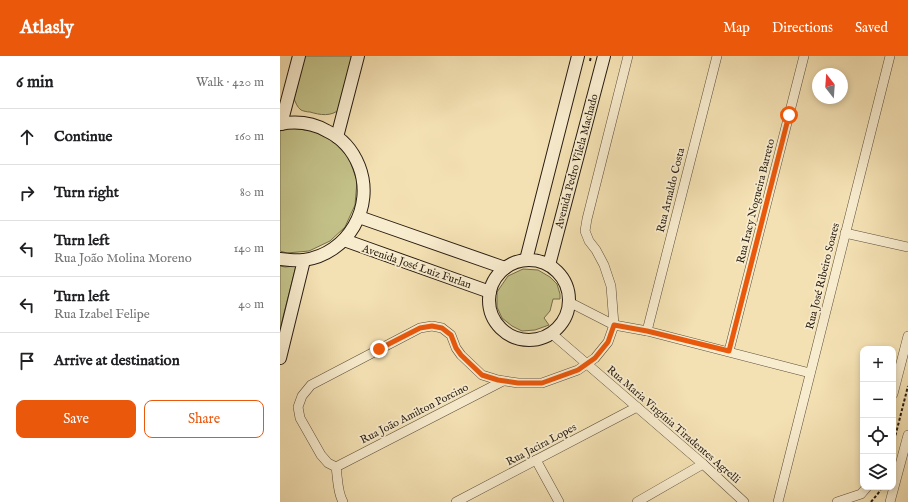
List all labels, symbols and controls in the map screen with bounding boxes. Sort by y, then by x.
text: Atlasly [20,16,74,40]
text: Map [723,19,750,37]
text: Directions [772,19,833,37]
text: Saved [855,19,888,37]
north arrow [812,68,848,104]
text: 6 min [16,72,54,93]
text: Walk · 420 m [196,74,264,91]
street label: Avenida Pedro Vilela Machado [552,92,602,231]
route start [780,106,798,124]
icon: ahead [16,126,38,148]
text: Continue [54,127,112,146]
text: 160 m [234,128,264,145]
street label: Rua Iracy Nogueira Barreto [734,137,778,265]
street label: Rua Arnaldo Costa [654,146,688,234]
icon: right [16,182,38,204]
text: Turn right [54,183,119,202]
text: 80 m [240,184,264,201]
street label: Rua José Ribeiro Soares [803,221,843,331]
text: Turn left [54,231,110,250]
icon: left [16,238,38,260]
text: 140 m [234,240,264,257]
street label: Avenida José Luiz Furlan [359,241,473,292]
text: Rua João Molina Moreno [54,250,192,267]
text: Turn left [54,287,110,306]
icon: left [16,294,38,316]
text: 40 m [238,296,264,313]
text: Rua Izabel Felipe [54,306,150,323]
route end [370,340,388,358]
map controls [860,346,896,490]
button: + [860,346,896,382]
icon: arrive [16,350,38,372]
text: Arrive at destination [54,351,180,370]
street label: Rua Maria Virgínia Tiradentes Agrelli [604,363,743,487]
street label: Rua João Amilton Porcino [358,380,471,447]
button: − [860,382,896,418]
button: Save [16,400,136,438]
button: Share [144,400,264,438]
button: locate [860,418,896,454]
street label: Rua Jacira Lopes [504,420,579,469]
button: layers [860,454,896,490]

